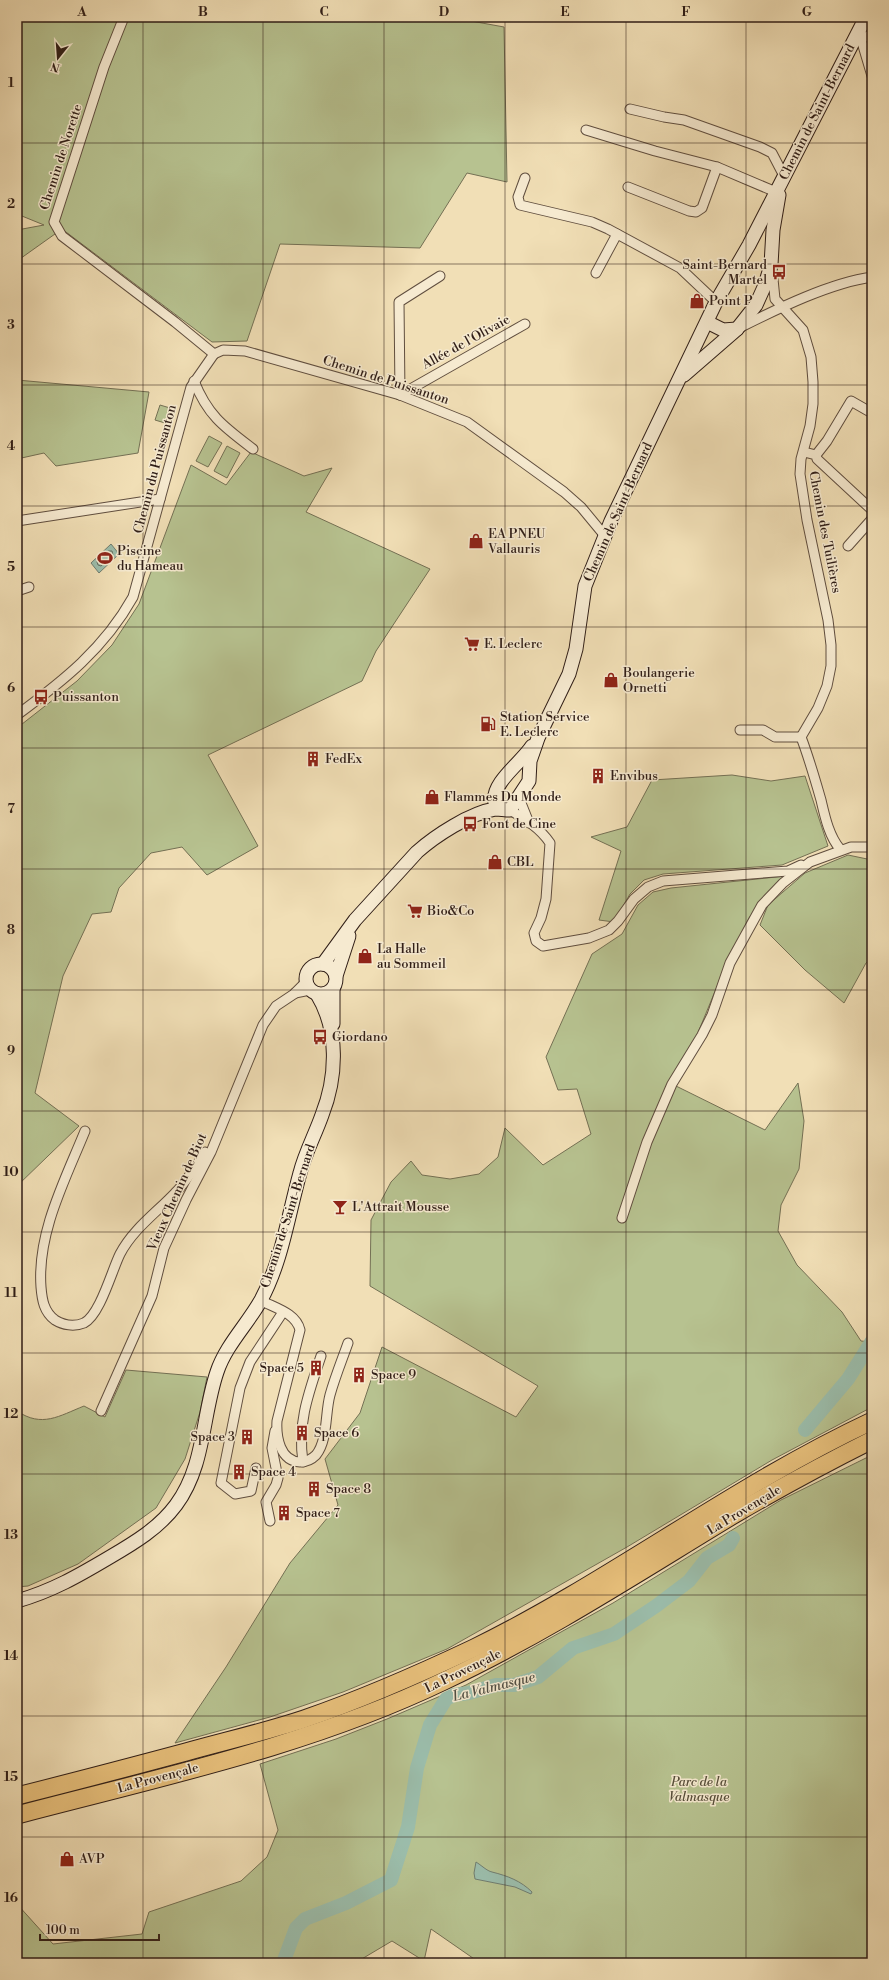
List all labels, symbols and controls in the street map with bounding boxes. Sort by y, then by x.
text: A [76,4,87,20]
text: B [198,4,208,20]
text: C [319,4,329,20]
text: D [439,4,449,20]
text: E [560,4,570,20]
text: F [681,4,691,20]
text: G [802,4,813,20]
north arrow [38,38,78,78]
street label: Chemin de Saint-Bernard [776,41,859,183]
text: N [49,59,62,75]
text: 1 [8,75,15,91]
street label: Chemin de Norette [36,102,86,212]
text: 2 [7,196,15,212]
place label: Saint-Bernard Martel [682,257,768,288]
bus stop icon: Saint-Bernard Martel [770,263,788,281]
shop icon: Point P [688,292,706,310]
place label: Point P [709,293,753,309]
street label: Allée de l'Olivaie [418,311,513,373]
text: 3 [7,317,15,333]
street label: Chemin de Puissanton [321,352,451,408]
street label: Chemin du Puissanton [130,403,180,535]
text: 4 [7,438,16,454]
street label: Chemin de Saint-Bernard [580,439,656,584]
street label: Chemin des Tuilières [805,470,845,595]
place label: EA PNEU Vallauris [487,526,546,557]
shop icon: EA PNEU Vallauris [467,532,485,550]
place label: Piscine du Hameau [117,543,184,574]
sports icon: Piscine du Hameau [96,549,114,567]
text: 5 [7,559,15,575]
supermarket icon: E. Leclerc [463,635,481,653]
place label: E. Leclerc [484,636,543,652]
place label: Boulangerie Ornetti [622,665,695,696]
shop icon: Boulangerie Ornetti [602,671,620,689]
text: 6 [7,680,15,696]
bus stop icon: Puissanton [32,688,50,706]
place label: Puissanton [53,689,119,705]
place label: Station Service E. Leclerc [500,709,590,740]
fuel station icon: Station Service E. Leclerc [479,715,497,733]
building icon: FedEx [304,750,322,768]
place label: FedEx [325,751,363,767]
building icon: Envibus [589,767,607,785]
place label: Envibus [610,768,658,784]
shop icon: Flammes Du Monde [423,788,441,806]
place label: Flammes Du Monde [444,789,562,805]
text: 7 [7,801,15,817]
bus stop icon: Font de Cine [461,815,479,833]
place label: Font de Cine [482,816,557,832]
shop icon: CBL [486,853,504,871]
place label: CBL [507,854,534,870]
supermarket icon: Bio&Co [406,902,424,920]
place label: Bio&Co [426,903,474,919]
text: 8 [7,922,15,938]
place label: La Halle au Sommeil [377,941,446,972]
shop icon: La Halle au Sommeil [356,947,374,965]
bus stop icon: Giordano [311,1028,329,1046]
place label: Giordano [332,1029,388,1045]
text: 9 [7,1043,15,1059]
street label: Vieux Chemin de Biot [143,1130,210,1254]
street label: Chemin de Saint-Bernard [257,1141,319,1290]
text: 10 [3,1164,19,1180]
bar icon: L'Attrait Mousse [331,1198,349,1216]
place label: L'Attrait Mousse [352,1199,450,1215]
text: 11 [5,1285,18,1301]
building icon: Space 5 [307,1359,325,1377]
place label: Space 5 [259,1360,304,1376]
building icon: Space 9 [350,1366,368,1384]
place label: Space 9 [371,1367,416,1383]
text: 12 [4,1406,18,1422]
building icon: Space 6 [293,1424,311,1442]
place label: Space 6 [314,1425,359,1441]
building icon: Space 3 [238,1428,256,1446]
place label: Space 3 [190,1429,235,1445]
building icon: Space 4 [230,1463,248,1481]
place label: Space 4 [251,1464,296,1480]
building icon: Space 8 [305,1480,323,1498]
place label: Space 8 [326,1481,371,1497]
street label: La Provençale [704,1481,784,1538]
building icon: Space 7 [275,1504,293,1522]
place label: Space 7 [296,1505,340,1521]
text: 13 [4,1527,18,1543]
street label: La Provençale [422,1645,504,1696]
text: 14 [4,1648,18,1664]
water label: La Valmasque [450,1668,538,1706]
street label: La Provençale [116,1759,201,1797]
text: 15 [4,1769,18,1785]
park label: Parc de la Valmasque [669,1774,729,1805]
shop icon: AVP [58,1850,76,1868]
place label: AVP [78,1851,105,1867]
text: 16 [4,1890,18,1906]
scale bar [40,1916,159,1942]
text: 100 m [46,1923,80,1938]

